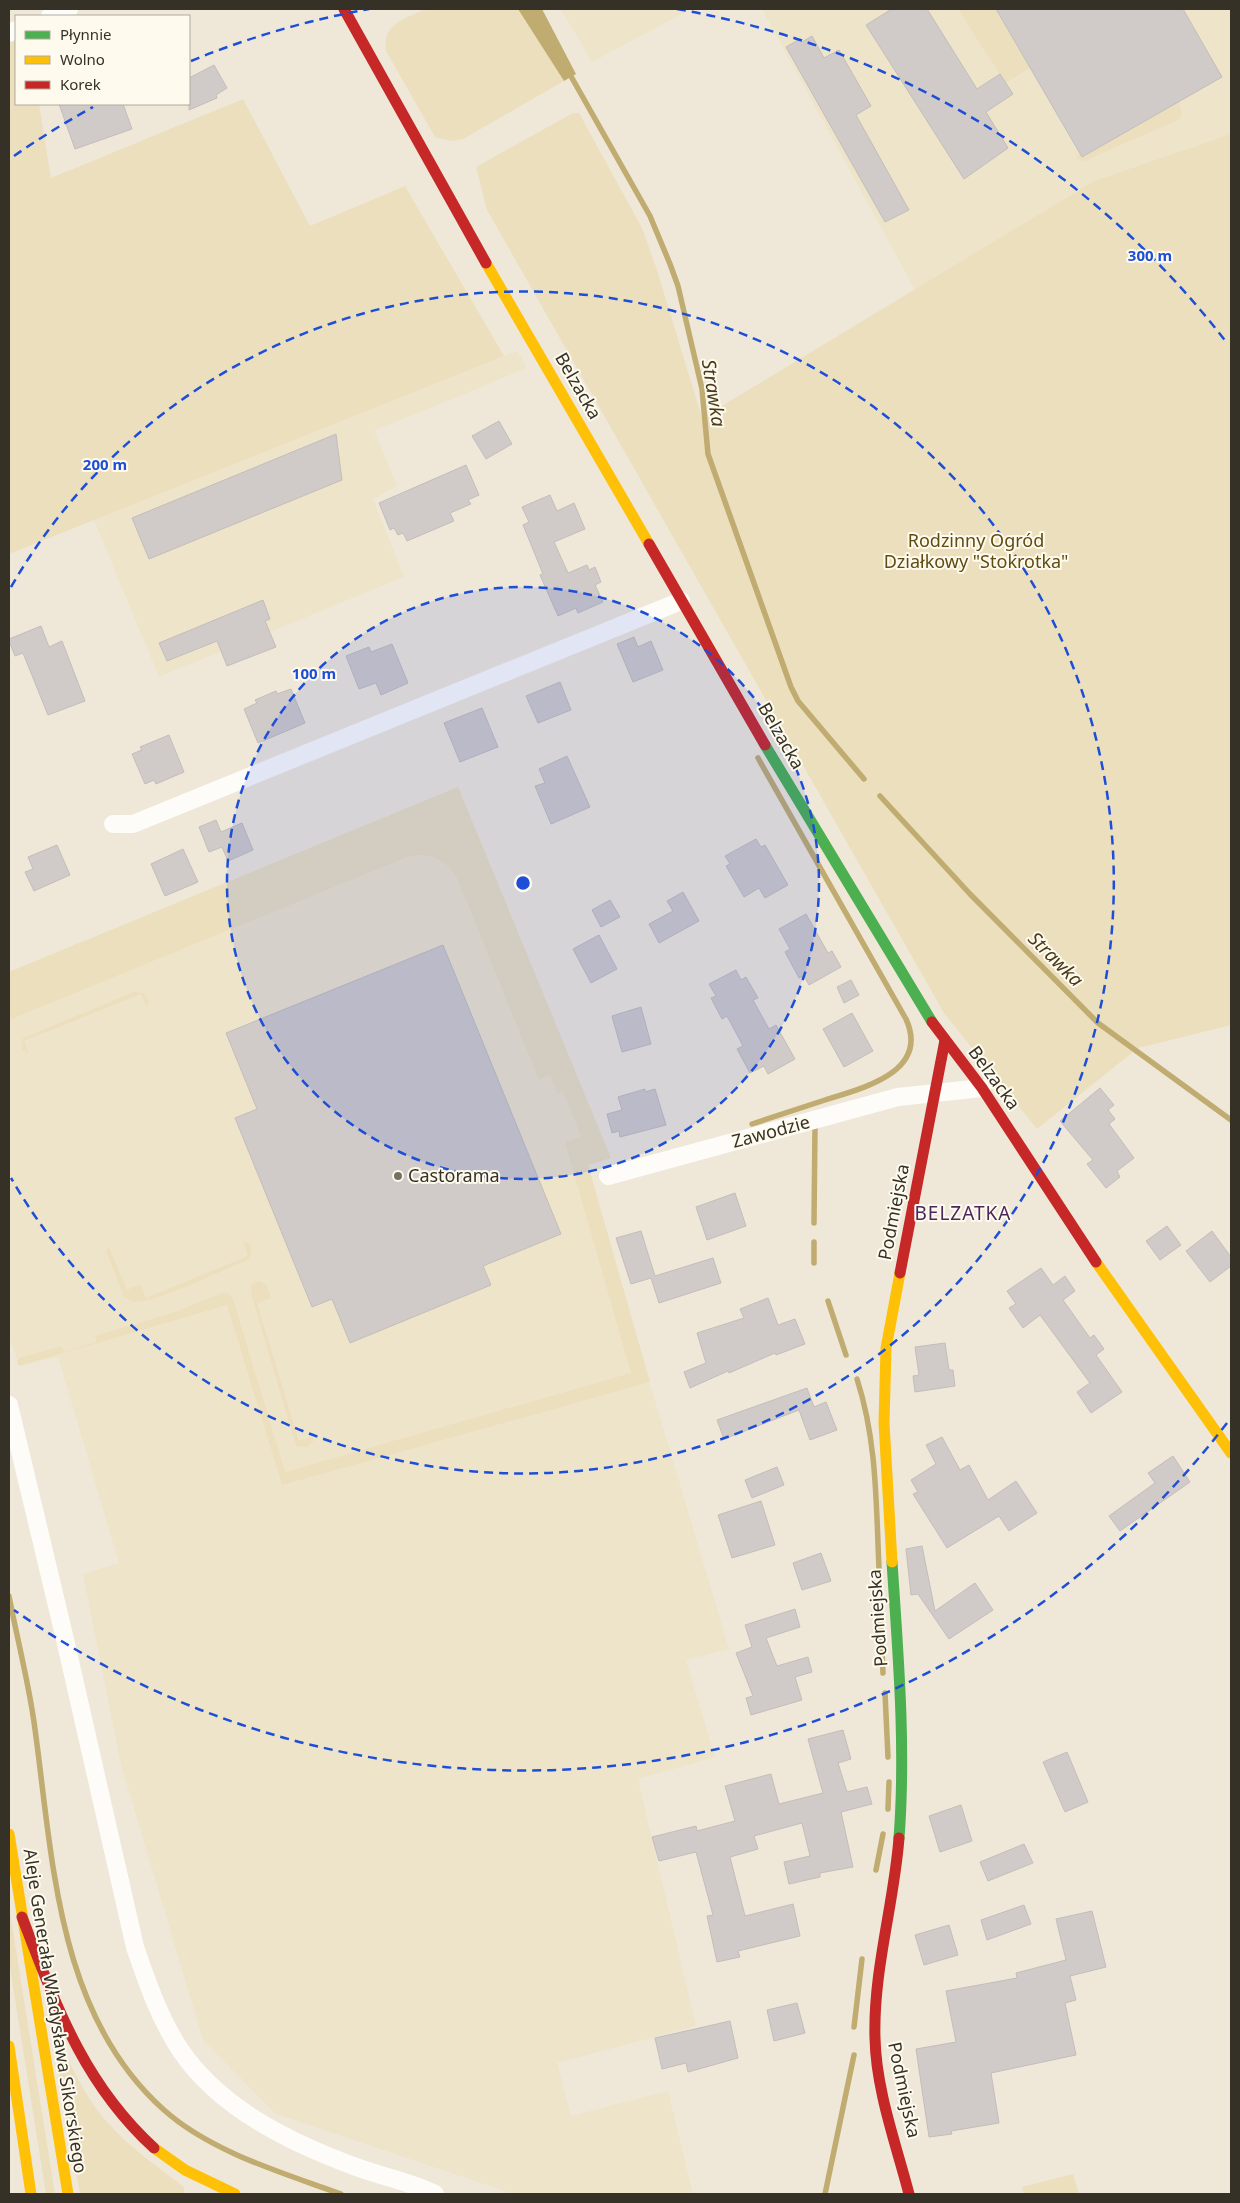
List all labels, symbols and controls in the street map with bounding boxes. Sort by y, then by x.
legend [15,15,190,105]
text: Płynnie [60,24,111,44]
text: Wolno [60,49,105,69]
text: Korek [60,74,101,94]
text: 300 m [1128,245,1172,265]
street label: Belzacka [550,348,608,423]
water label: Strawka [696,357,732,429]
text: 200 m [83,454,127,474]
park label: Rodzinny Ogród Działkowy "Stokrotka" [884,528,1068,573]
text: 100 m [292,663,336,683]
street label: Belzacka [753,698,811,773]
centre of rings [514,874,532,892]
water label: Strawka [1023,926,1089,992]
street label: Belzacka [964,1041,1026,1114]
street label: Zawodzie [729,1109,812,1153]
street label: Podmiejska [872,1162,914,1262]
place label: Castorama [408,1163,500,1187]
marker: Castorama [392,1170,404,1182]
district label: BELZATKA [914,1200,1012,1226]
street label: Podmiejska [862,1569,892,1668]
street label: Aleje Generała Władysława Sikorskiego [18,1847,94,2175]
street label: Podmiejska [883,2040,927,2140]

